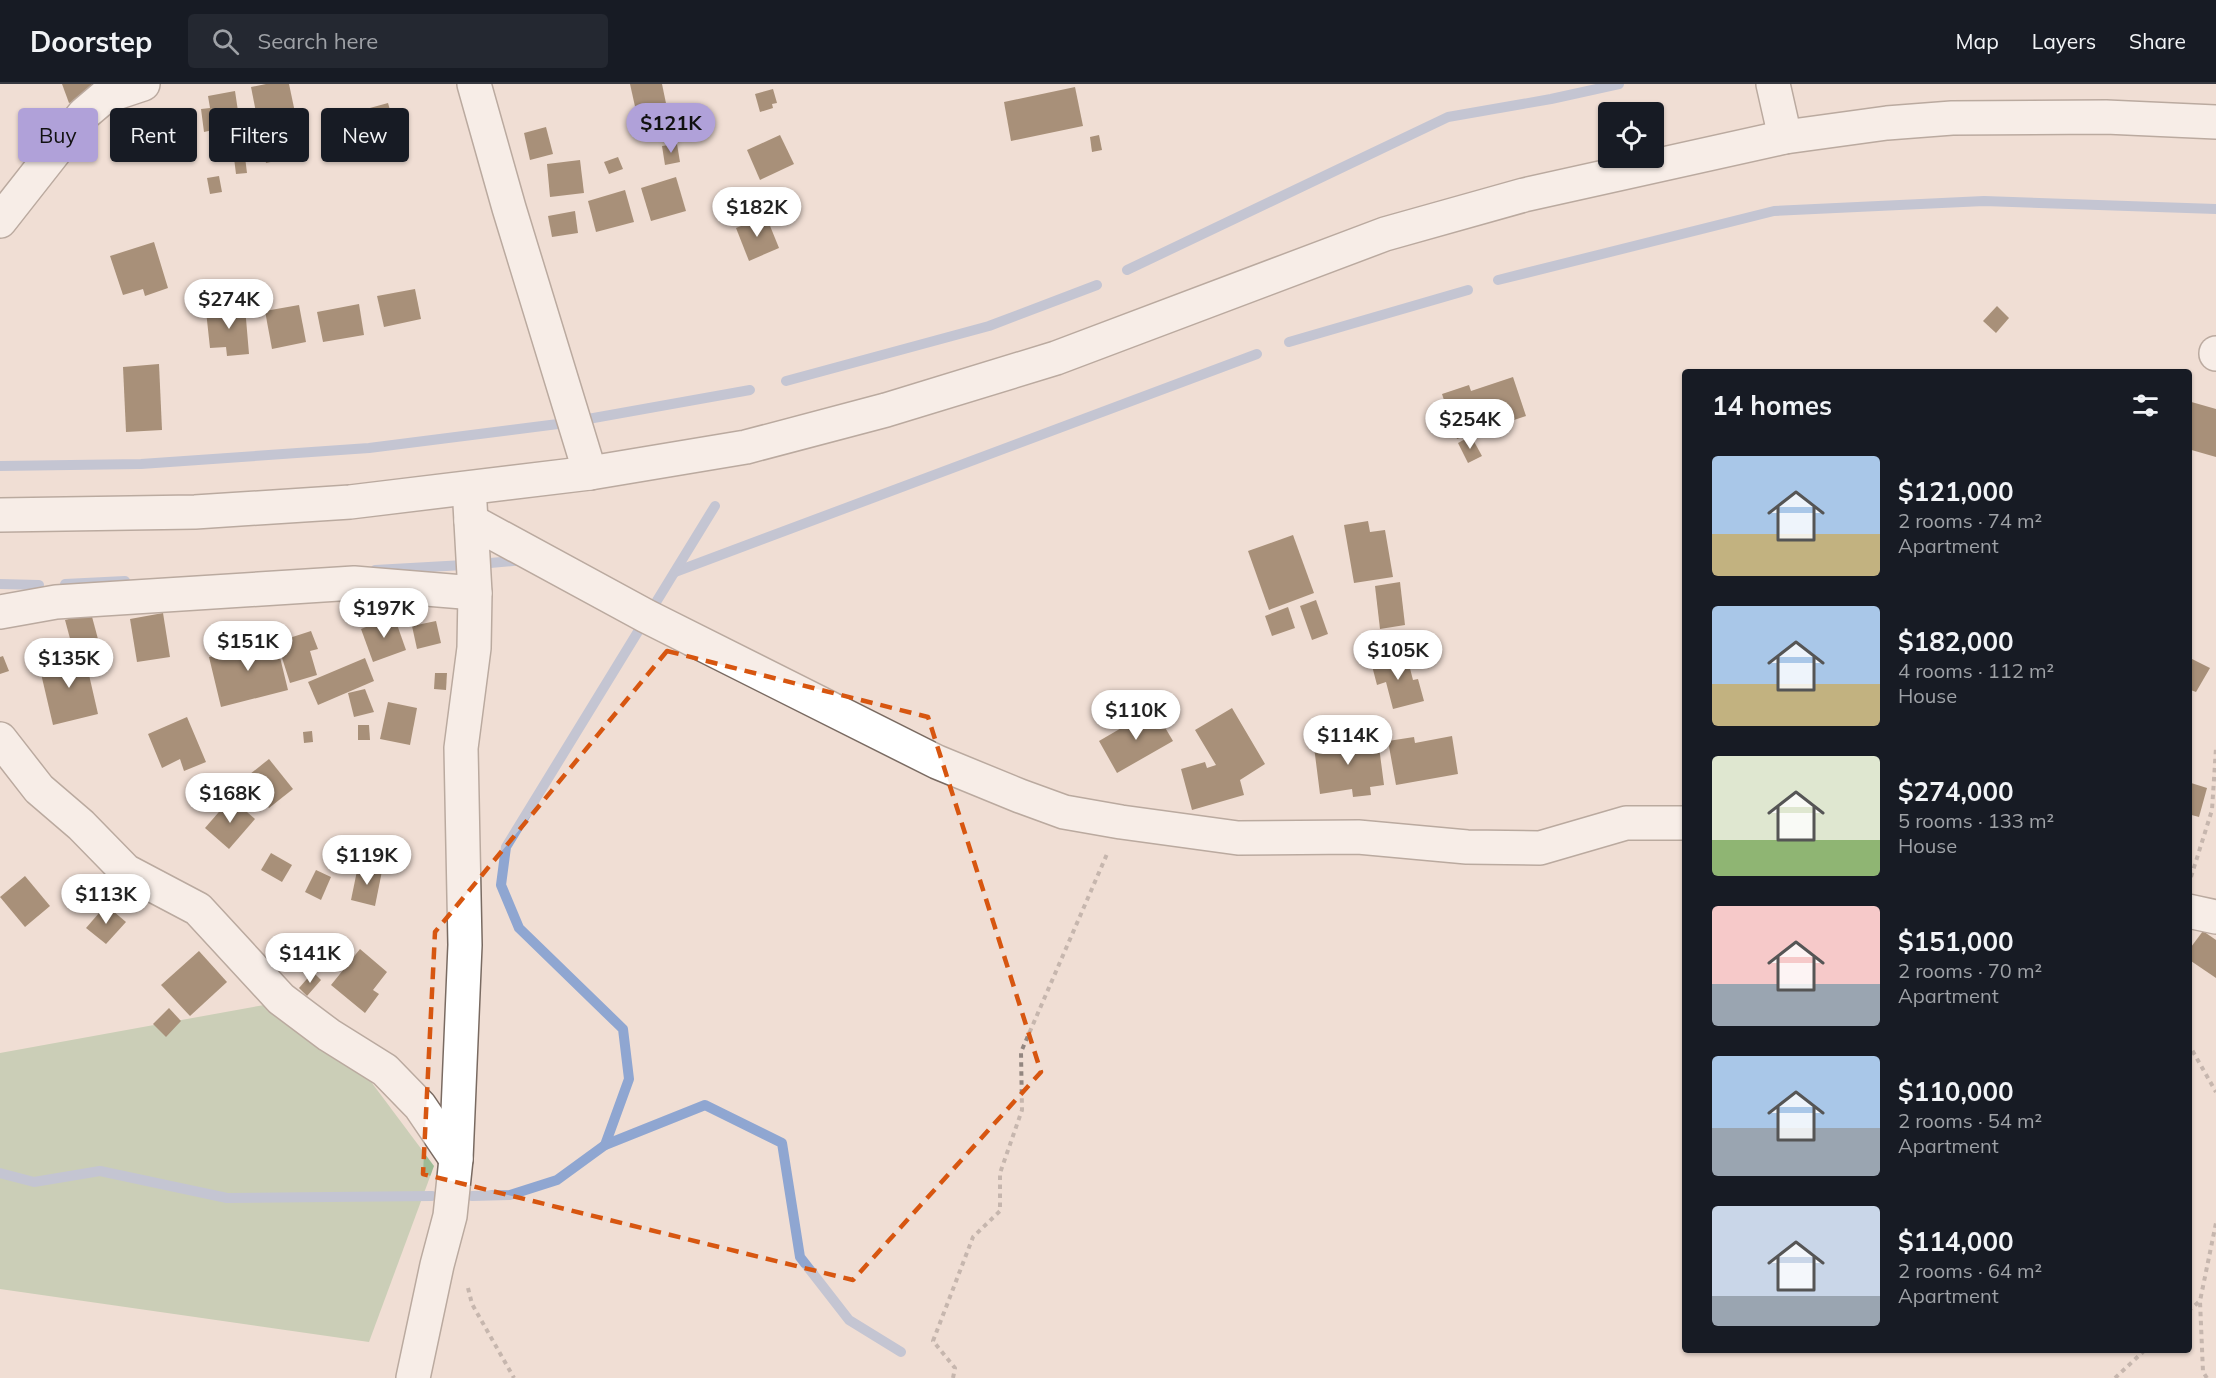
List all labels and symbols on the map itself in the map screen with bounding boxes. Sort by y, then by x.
pin: $121K [629,103,713,154]
pin: $182K [715,187,799,238]
pin: $274K [187,279,271,330]
pin: $254K [1428,399,1512,450]
pin: $197K [342,588,426,639]
pin: $151K [206,621,290,672]
pin: $105K [1356,630,1440,681]
pin: $135K [27,638,111,689]
pin: $110K [1094,690,1178,741]
pin: $114K [1306,715,1390,766]
pin: $168K [188,773,272,824]
pin: $119K [325,835,409,886]
pin: $113K [64,874,148,925]
pin: $141K [268,933,352,984]

